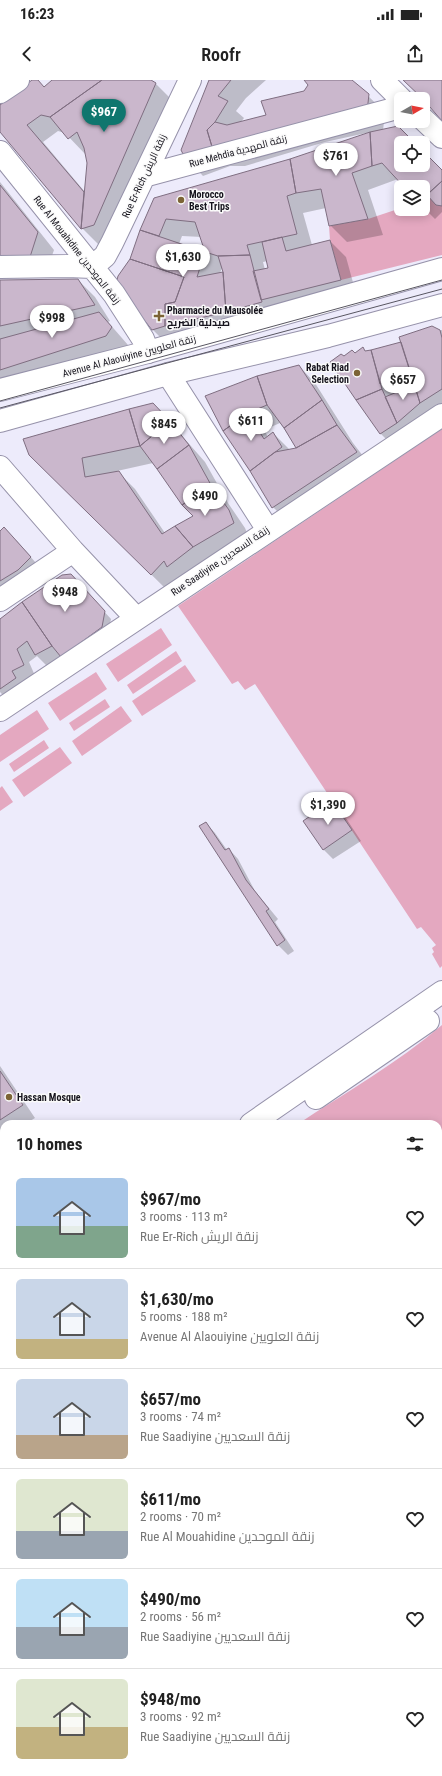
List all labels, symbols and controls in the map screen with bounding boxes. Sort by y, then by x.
text: 16:23 [20,5,54,23]
icon: back [16,43,38,65]
icon: share [404,43,426,65]
text: Roofr [201,44,241,65]
north arrow [394,92,430,128]
map controls [394,92,430,216]
pin: $967 [80,99,128,133]
text: $967 [91,104,117,119]
street label: Rue Er-Rich زنقة الريش [120,132,169,220]
street label: Rue Mehdia زنقة المهدية [188,133,288,170]
button: locate [394,136,430,172]
pin: $761 [312,143,360,177]
text: $761 [323,148,349,163]
button: layers [394,180,430,216]
place label: Morocco Best Trips [189,189,230,212]
street label: Rue Al Mouahidine زنقة الموحدين [31,194,123,307]
marker: Morocco Best Trips [176,195,186,205]
pin: $1,630 [150,244,216,278]
text: $1,630 [165,249,201,264]
pin: $998 [28,305,76,339]
place label: Pharmacie du Mausolée صيدلية الضريح [167,305,263,330]
text: $998 [39,310,65,325]
marker: Pharmacie du Mausolée صيدلية الضريح [154,311,164,321]
street label: Avenue Al Alaouiyine زنقة العلويين [61,333,197,380]
place label: Rabat Riad Selection [306,362,349,385]
pin: $657 [379,367,427,401]
marker: Rabat Riad Selection [352,368,362,378]
text: $657 [390,372,416,387]
pin: $611 [227,408,275,442]
pin: $845 [140,411,188,445]
text: $611 [238,413,264,428]
text: $845 [151,416,177,431]
pin: $490 [181,483,229,517]
text: $490 [192,488,218,503]
street label: Rue Saadiyine زنقة السعديين [169,524,272,599]
pin: $948 [41,579,89,613]
text: $948 [52,584,78,599]
pin: $1,390 [295,792,361,826]
text: $1,390 [310,797,346,812]
marker: Hassan Mosque [4,1092,14,1102]
place label: Hassan Mosque [17,1092,81,1103]
icon: filters [404,1133,426,1155]
text: 10 homes [16,1134,82,1154]
text: $967/mo [140,1189,201,1209]
icon: home [48,1194,96,1242]
icon: heart [404,1207,426,1229]
text: 3 rooms · 113 m² [140,1209,227,1224]
text: Rue Er-Rich زنقة الريش [140,1229,258,1244]
text: $1,630/mo [140,1289,214,1309]
icon: home [48,1295,96,1343]
icon: heart [404,1308,426,1330]
text: 5 rooms · 188 m² [140,1309,227,1324]
text: Avenue Al Alaouiyine زنقة العلويين [140,1329,319,1344]
text: $657/mo [140,1389,201,1409]
icon: home [48,1395,96,1443]
icon: heart [404,1408,426,1430]
text: 3 rooms · 74 m² [140,1409,221,1424]
text: Rue Saadiyine زنقة السعديين [140,1429,290,1444]
text: $611/mo [140,1489,201,1509]
icon: home [48,1495,96,1543]
icon: heart [404,1508,426,1530]
text: 2 rooms · 70 m² [140,1509,221,1524]
text: Rue Al Mouahidine زنقة الموحدين [140,1529,314,1544]
text: $490/mo [140,1589,201,1609]
icon: home [48,1595,96,1643]
icon: heart [404,1608,426,1630]
text: 2 rooms · 56 m² [140,1609,221,1624]
text: Rue Saadiyine زنقة السعديين [140,1629,290,1644]
text: $948/mo [140,1689,201,1709]
icon: home [48,1695,96,1743]
icon: heart [404,1708,426,1730]
text: 3 rooms · 92 m² [140,1709,221,1724]
text: Rue Saadiyine زنقة السعديين [140,1729,290,1744]

